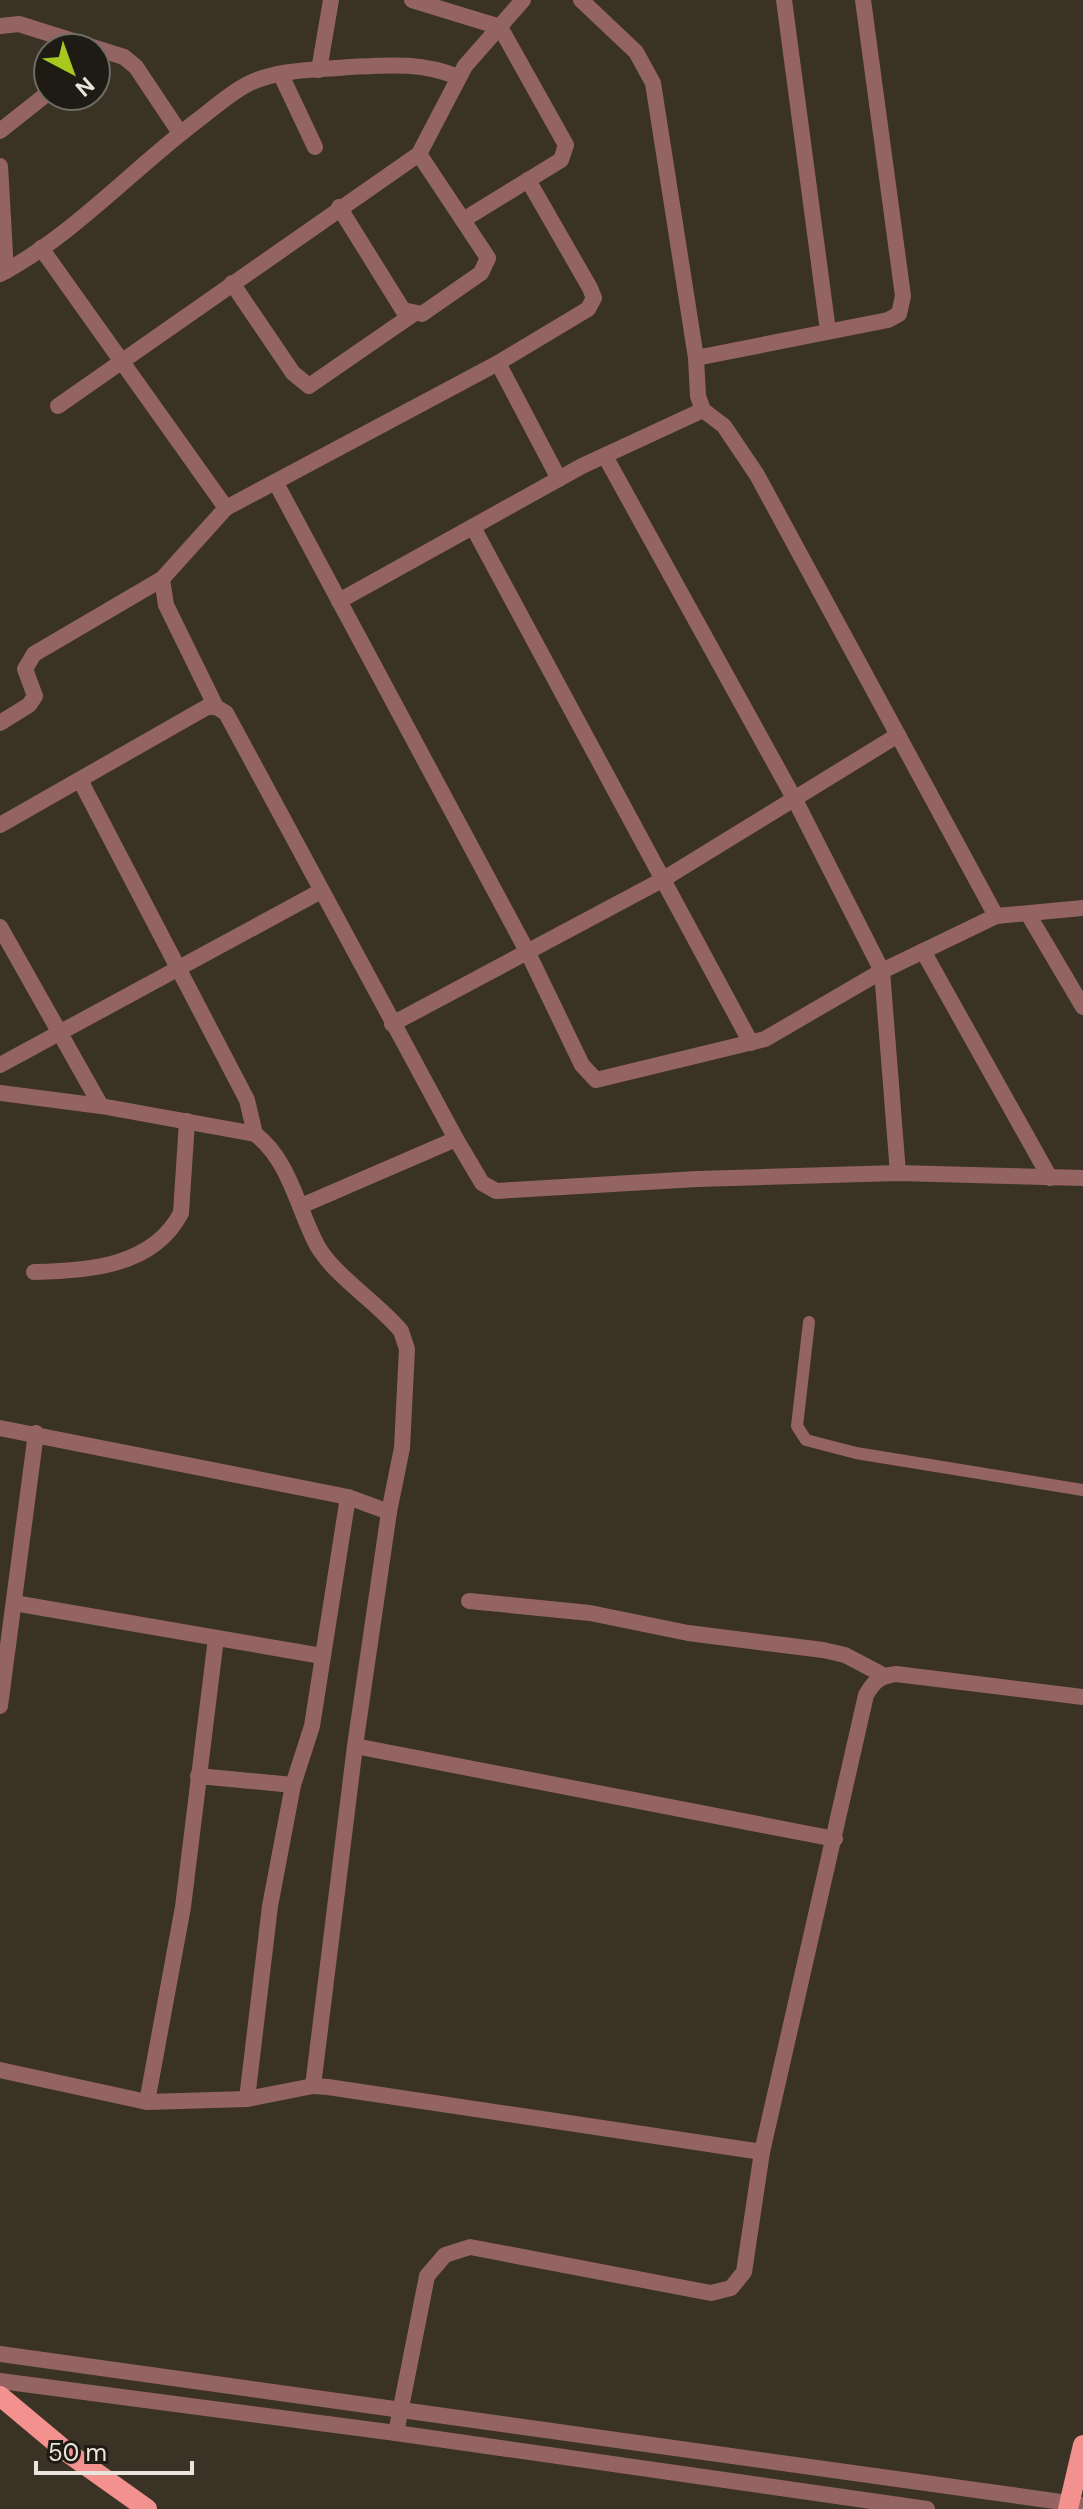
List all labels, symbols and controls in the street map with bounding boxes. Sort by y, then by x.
north arrow [32,32,112,112]
text: N [69,71,100,103]
scale bar [36,2425,192,2475]
text: 50 m [48,2437,107,2468]

